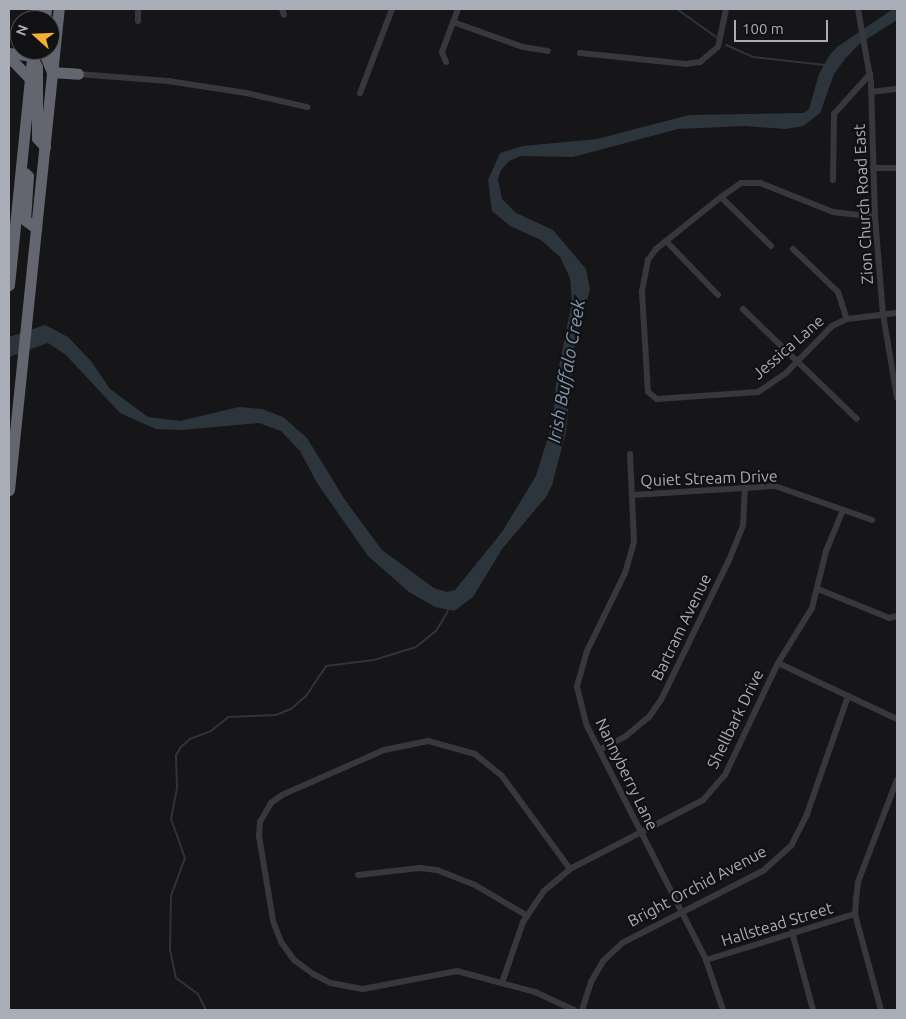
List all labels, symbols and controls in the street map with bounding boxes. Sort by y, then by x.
north arrow [10,10,60,60]
scale bar [736,10,830,42]
text: 100 m [742,20,784,37]
text: N [13,23,31,38]
street label: Zion Church Road East [849,123,877,285]
water label: Irish Buffalo Creek [543,298,589,444]
street label: Jessica Lane [748,311,828,383]
street label: Quiet Stream Drive [640,466,778,490]
street label: Bartram Avenue [647,570,715,684]
street label: Shellbark Drive [703,666,767,772]
street label: Nannyberry Lane [592,715,662,833]
street label: Bright Orchid Avenue [624,841,770,931]
street label: Hallstead Street [719,898,835,950]

